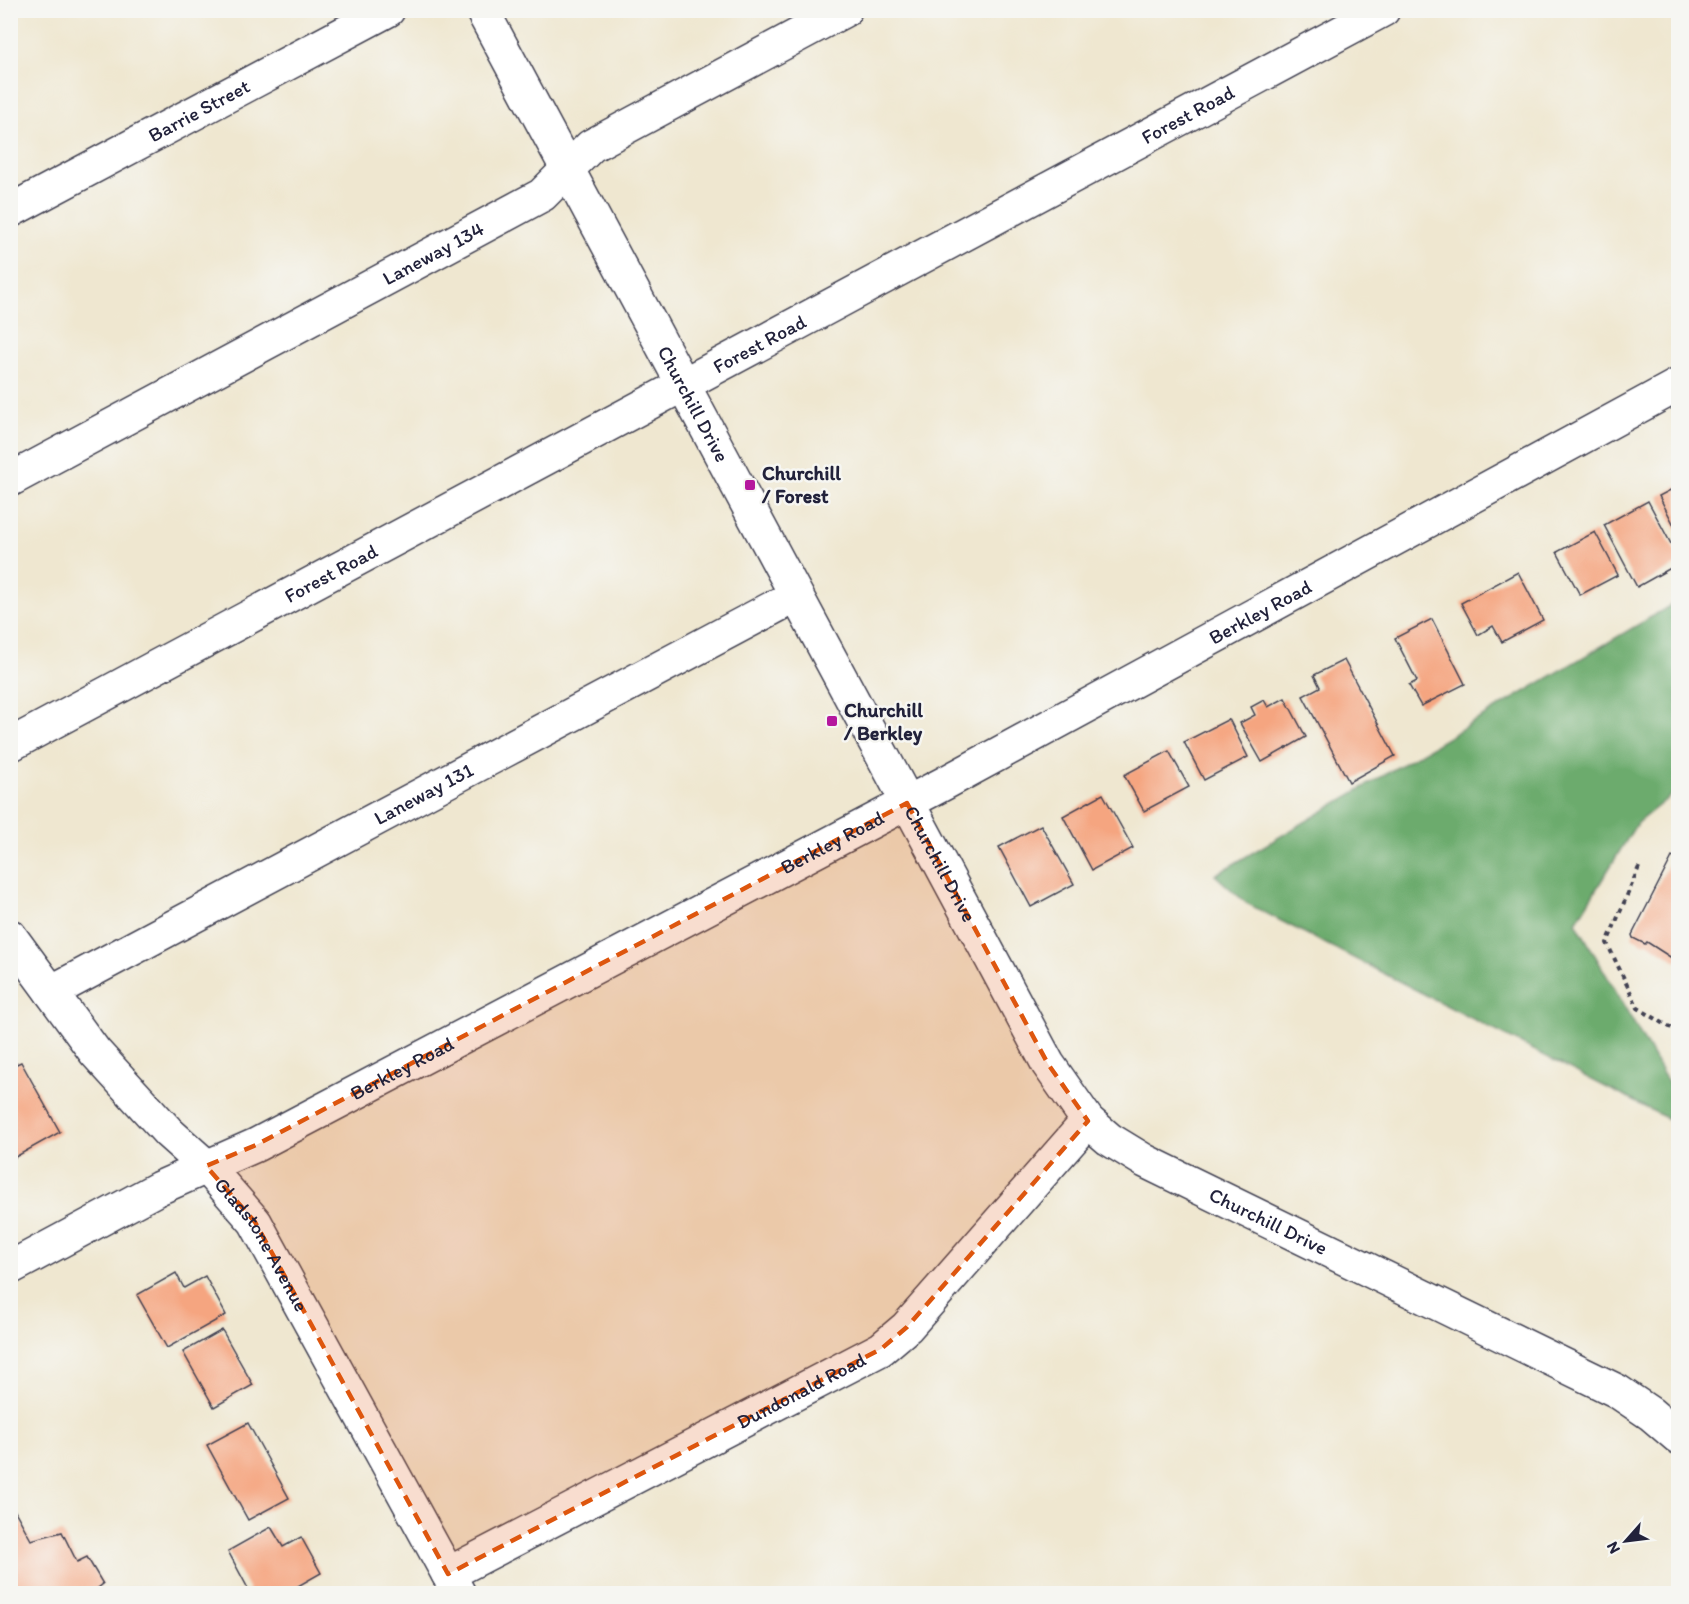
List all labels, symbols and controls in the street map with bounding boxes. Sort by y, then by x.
street label: Barrie Street [144,74,254,147]
street label: Forest Road [1137,80,1238,149]
street label: Laneway 134 [378,216,488,290]
street label: Forest Road [709,309,810,378]
street label: Churchill Drive [653,342,734,466]
place label: Churchill / Forest [761,461,841,508]
marker: Churchill / Forest [743,478,757,492]
street label: Forest Road [280,539,382,608]
street label: Berkley Road [1205,574,1316,649]
place label: Churchill / Berkley [843,698,923,746]
marker: Churchill / Berkley [825,714,839,728]
street label: Laneway 131 [370,758,477,830]
street label: Churchill Drive [899,801,981,926]
street label: Berkley Road [776,805,888,879]
street label: Berkley Road [346,1031,458,1105]
street label: Gladstone Avenue [210,1172,314,1316]
street label: Churchill Drive [1205,1182,1331,1260]
street label: Dundonald Road [733,1347,870,1434]
north arrow [1596,1511,1656,1571]
text: N [1602,1539,1624,1557]

